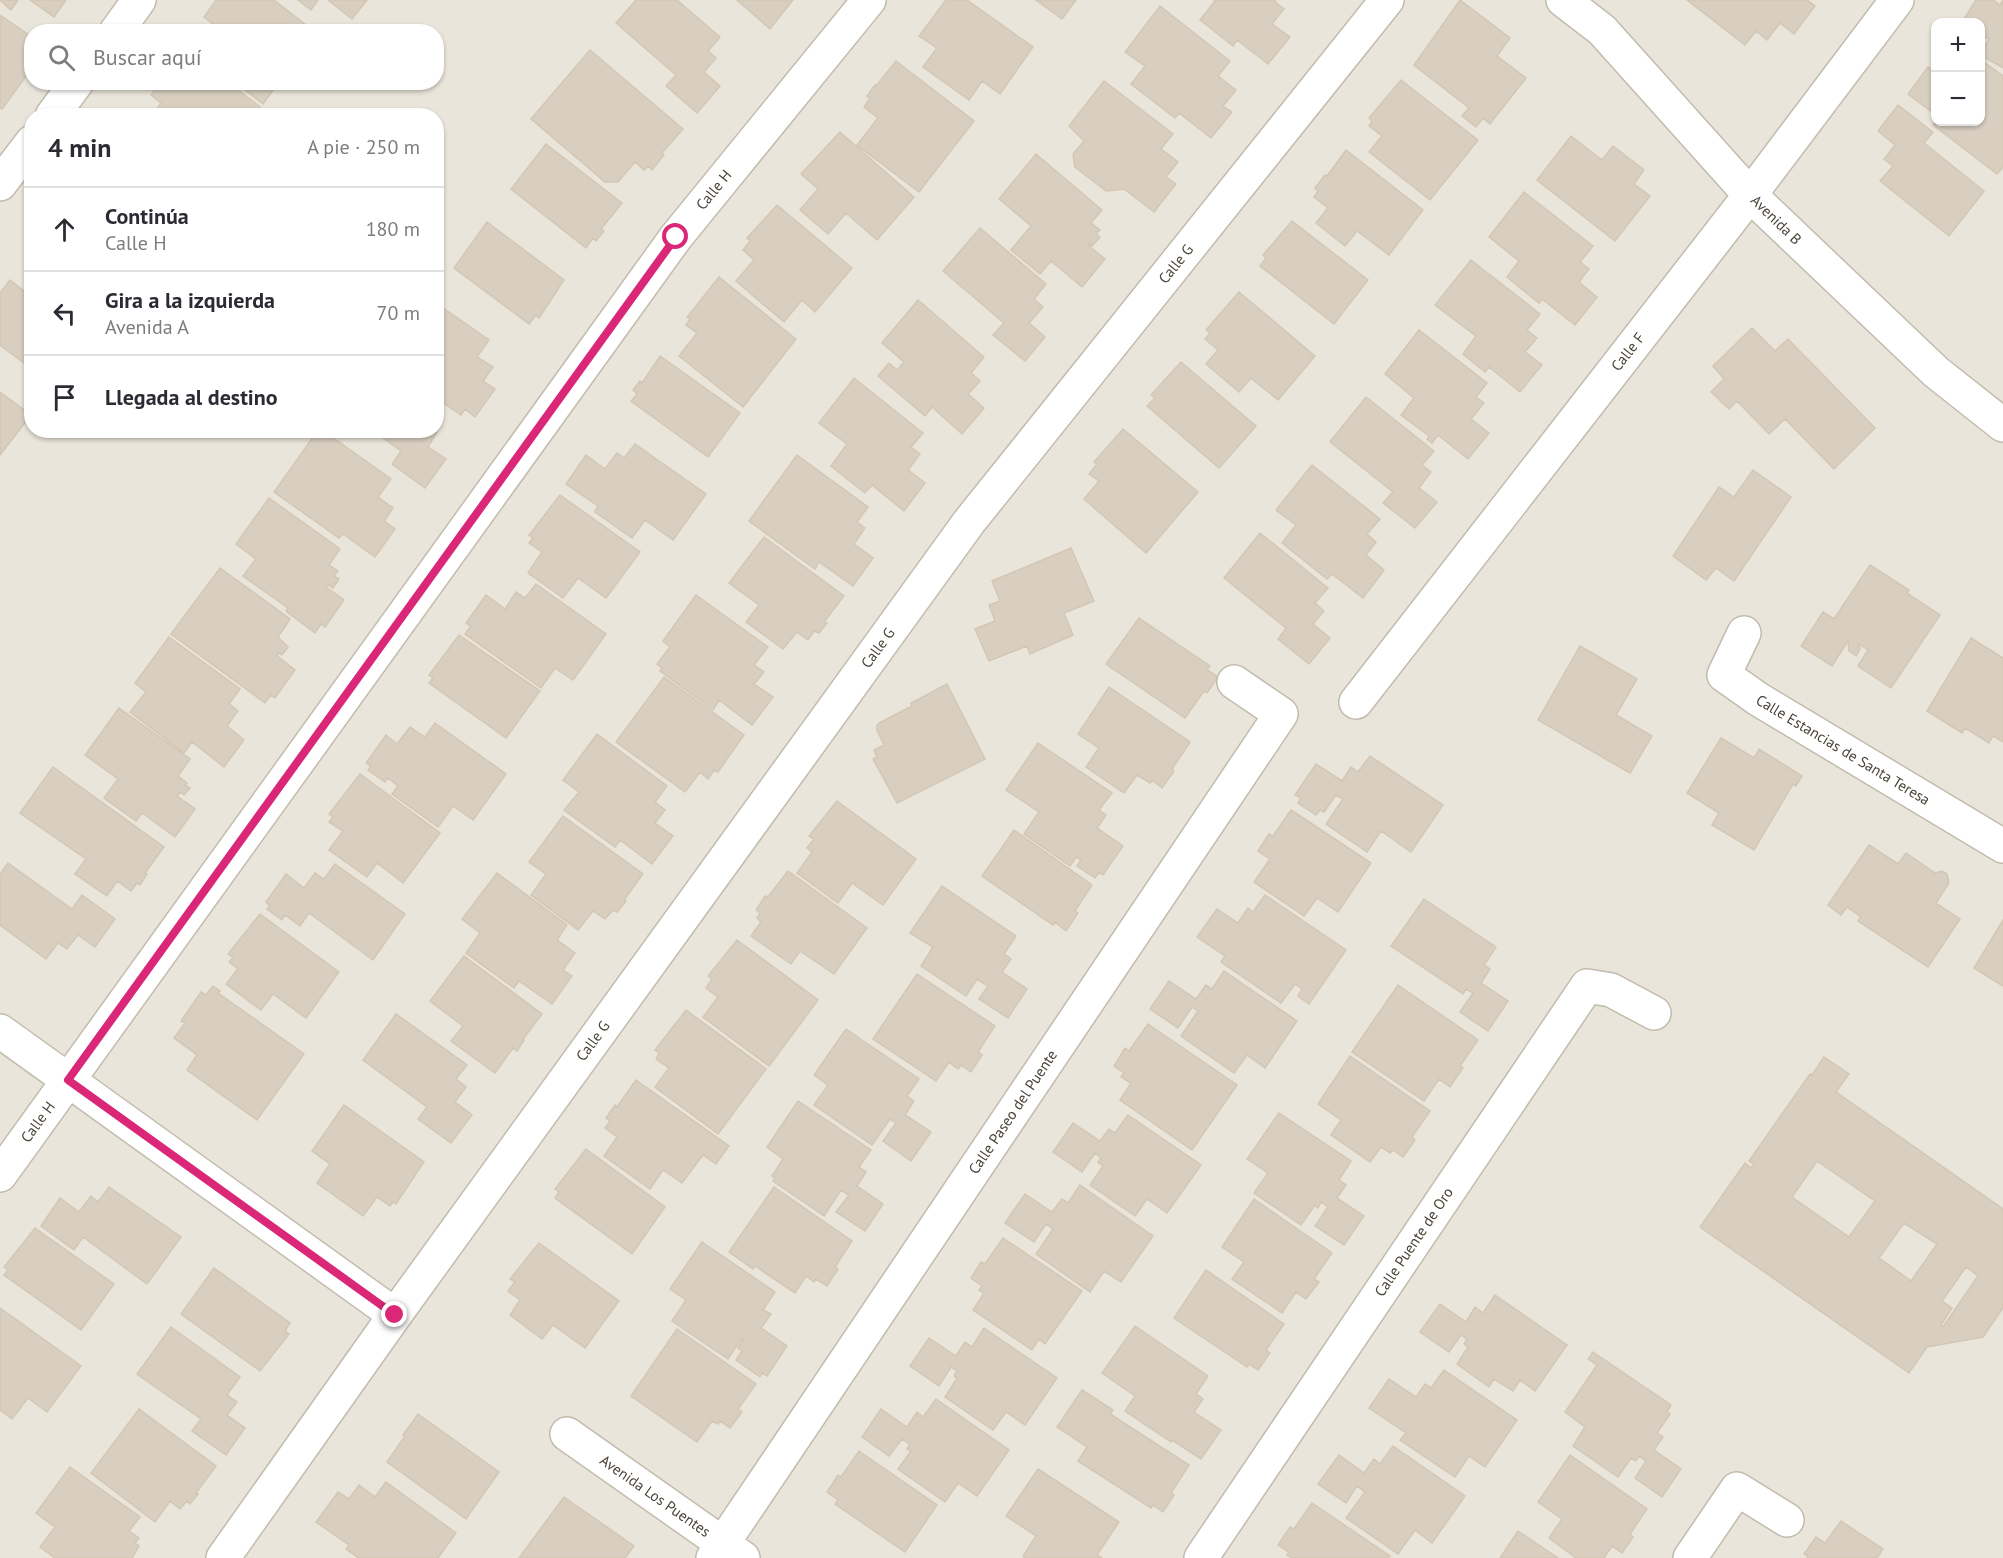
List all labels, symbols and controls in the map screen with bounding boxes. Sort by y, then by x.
map controls [1931,18,1985,126]
button: + [1931,18,1985,72]
search box [24,24,444,90]
icon: search [45,41,78,74]
text: Buscar aquí [93,43,202,71]
button: − [1931,72,1985,126]
text: 4 min [48,131,111,164]
text: A pie · 250 m [307,134,420,160]
street label: Calle H [692,166,736,214]
street label: Avenida B [1747,191,1806,249]
text: Continúa [105,202,189,230]
icon: ahead [48,213,81,246]
text: 180 m [366,216,420,242]
route start [662,223,688,249]
text: Calle H [105,230,167,256]
street label: Calle G [1154,240,1197,287]
text: Gira a la izquierda [105,286,275,314]
icon: left [48,297,81,330]
text: 70 m [377,300,420,326]
text: Avenida A [105,314,189,340]
street label: Calle F [1607,329,1649,375]
icon: arrive [48,381,81,414]
text: Llegada al destino [105,383,278,411]
street label: Calle G [857,624,899,672]
street label: Calle Estancias de Santa Teresa [1753,690,1934,809]
street label: Calle G [572,1017,614,1065]
street label: Calle Paseo del Puente [964,1046,1061,1177]
street label: Calle H [16,1097,59,1146]
street label: Calle Puente de Oro [1370,1184,1457,1300]
route end [381,1301,407,1327]
street label: Avenida Los Puentes [596,1450,714,1541]

